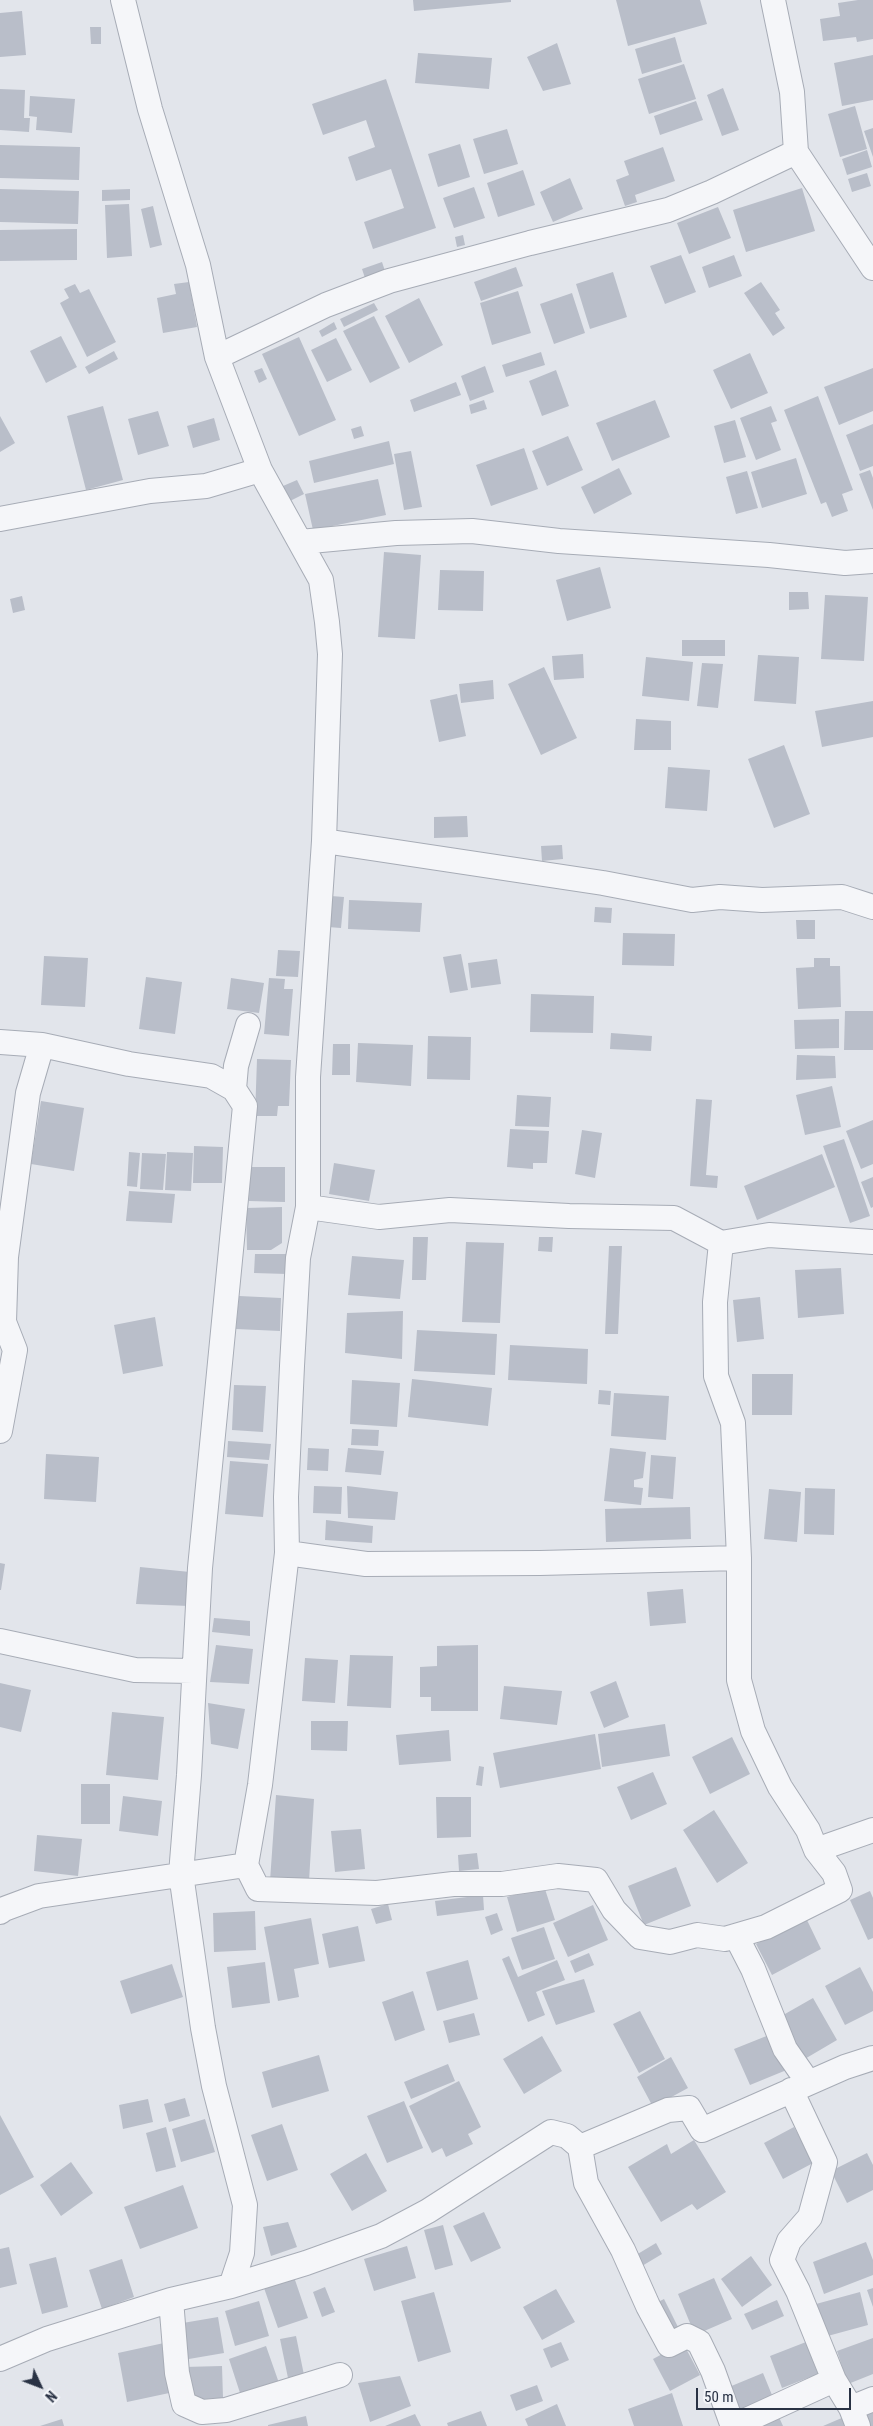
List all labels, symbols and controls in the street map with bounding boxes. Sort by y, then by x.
north arrow [15,2361,65,2411]
scale bar [698,2378,853,2410]
text: N [42,2388,60,2405]
text: 50 m [704,2388,734,2406]

